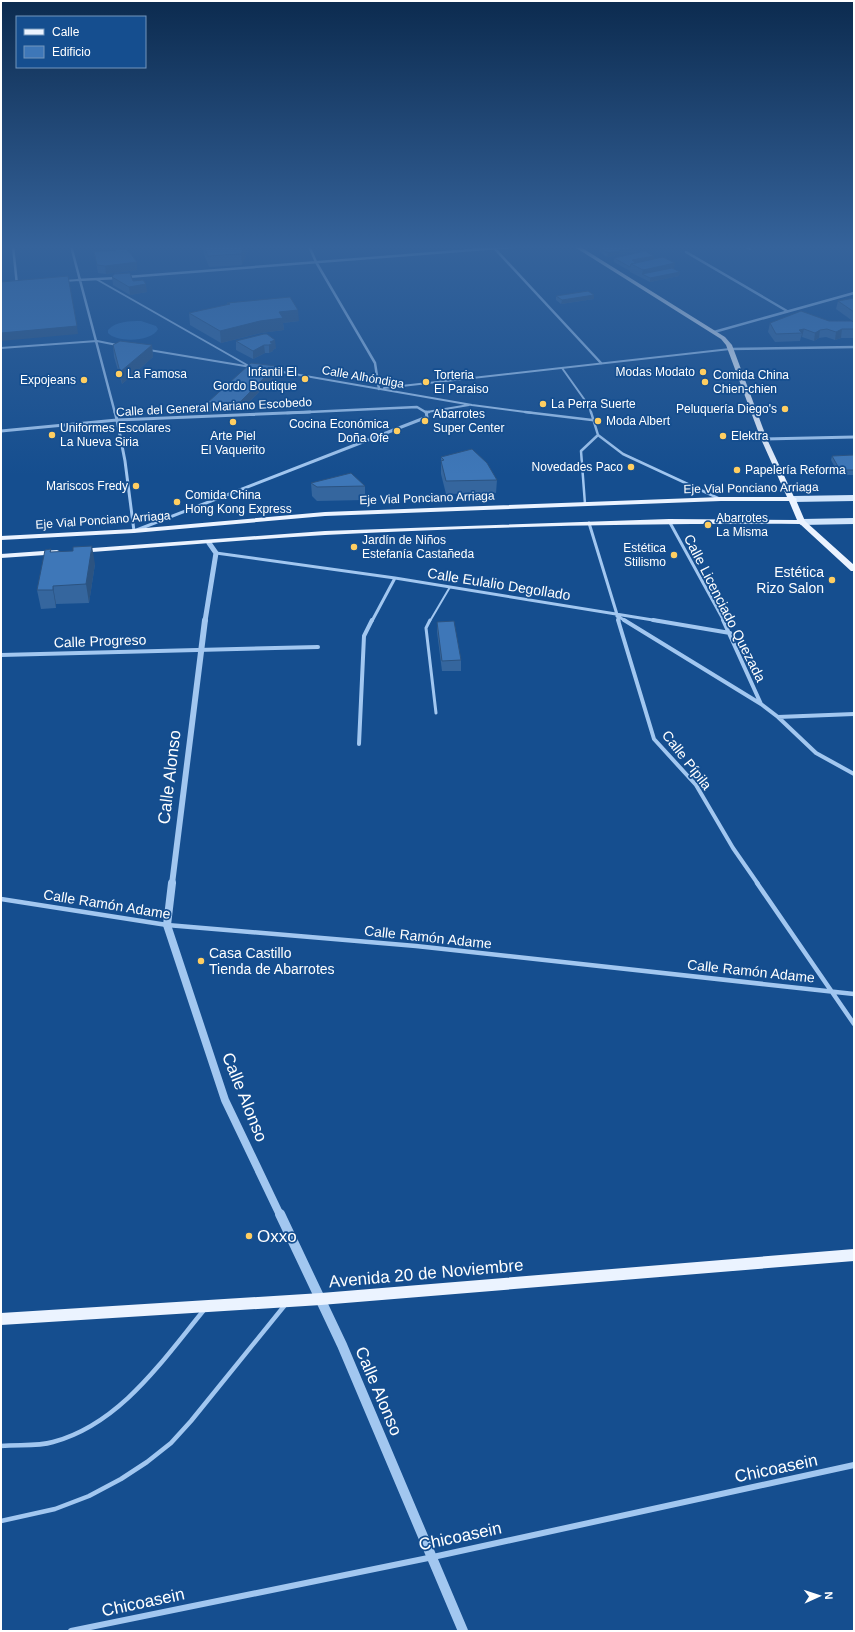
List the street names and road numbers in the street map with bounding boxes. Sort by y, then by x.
street label: Calle Alhóndiga [321,363,406,391]
street label: Calle del General Mariano Escobedo [116,395,313,419]
street label: Eje Vial Ponciano Arriaga [683,480,819,496]
street label: Eje Vial Ponciano Arriaga [359,489,495,507]
street label: Eje Vial Ponciano Arriaga [35,508,171,532]
street label: Calle Licenciado Quezada [681,532,769,685]
street label: Calle Eulalio Degollado [426,565,572,603]
street label: Calle Progreso [53,631,147,651]
street label: Calle Pípila [659,727,715,793]
street label: Calle Alonso [154,729,185,825]
street label: Calle Ramón Adame [42,886,172,922]
street label: Calle Ramón Adame [363,922,493,952]
street label: Calle Ramón Adame [686,956,816,986]
street label: Calle Alonso [218,1050,271,1145]
street label: Avenida 20 de Noviembre [328,1256,524,1291]
street label: Calle Alonso [351,1344,406,1438]
street label: Chicoasein [733,1450,819,1487]
street label: Chicoasein [417,1518,503,1555]
street label: Chicoasein [100,1584,186,1621]

